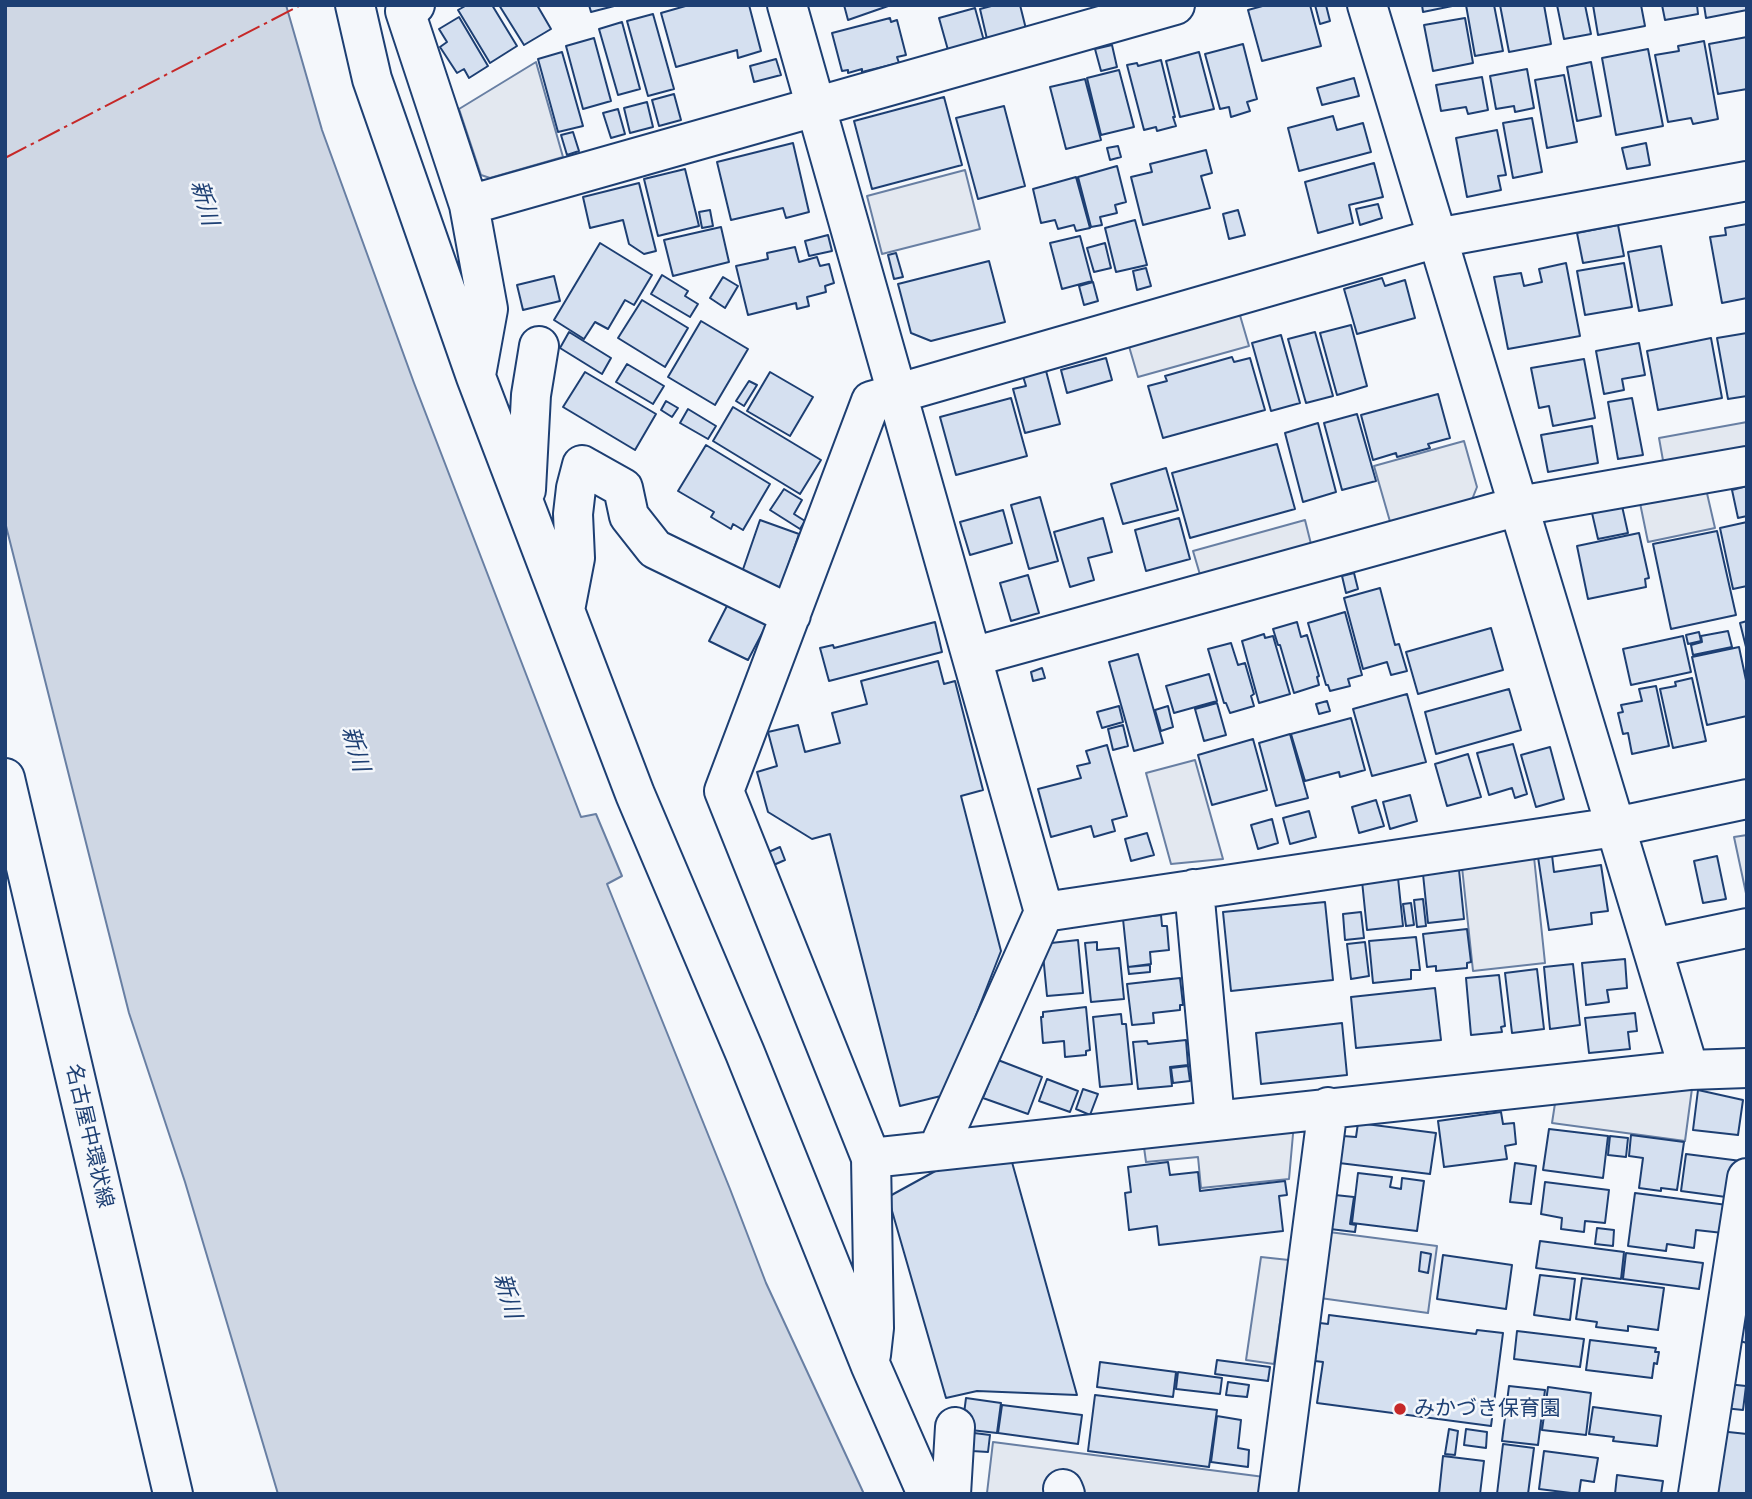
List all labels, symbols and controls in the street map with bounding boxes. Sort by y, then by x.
water label: 新川 [184,177,224,229]
water label: 新川 [335,723,375,775]
street label: 名古屋中環状線 [60,1062,118,1210]
water label: 新川 [487,1270,527,1322]
place label: みかづき保育園 [1414,1396,1561,1422]
marker: みかづき保育園 [1392,1401,1408,1417]

